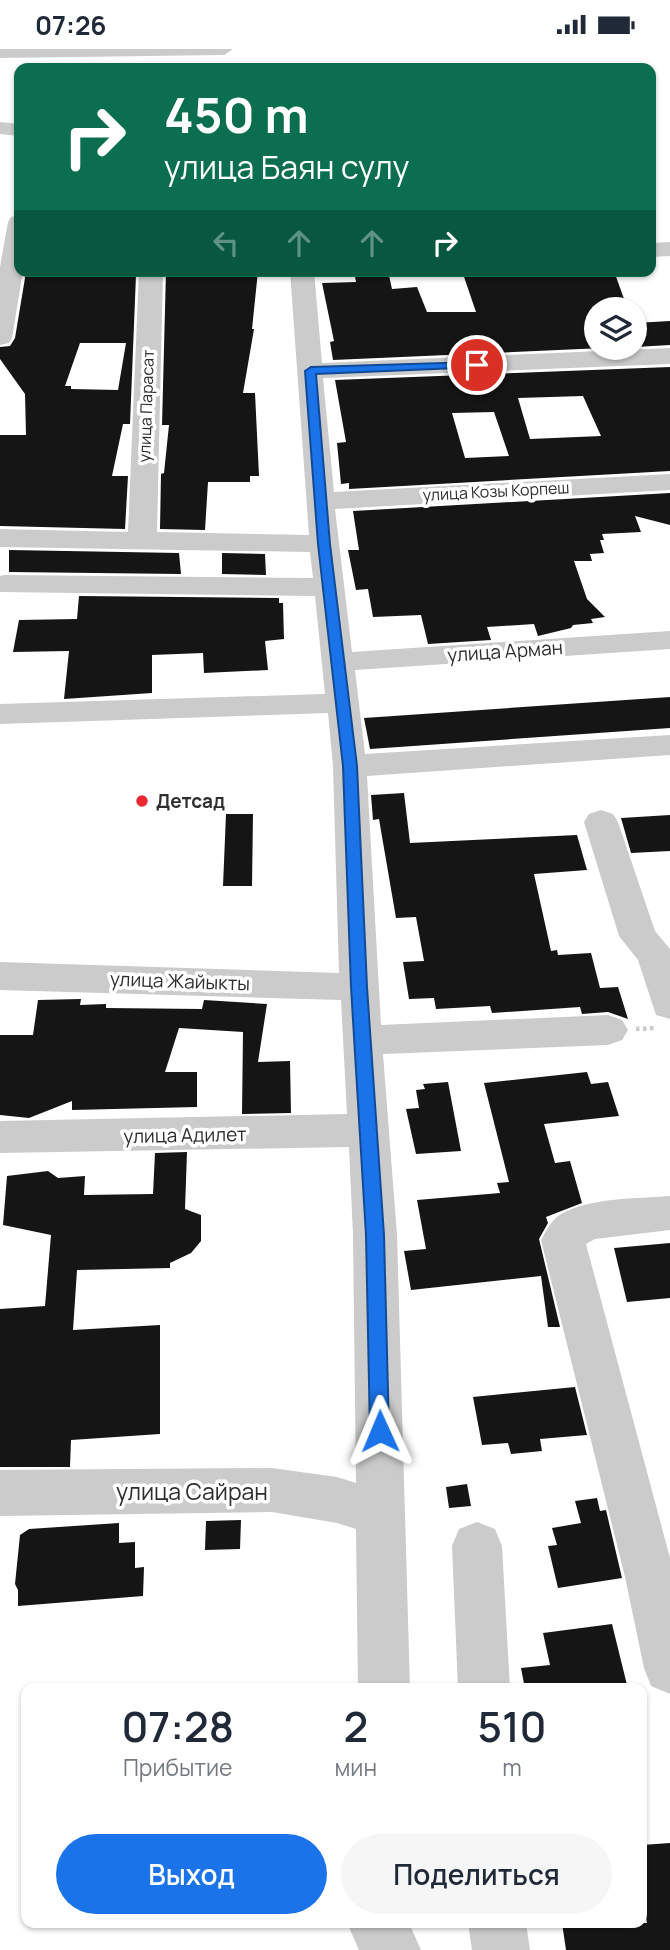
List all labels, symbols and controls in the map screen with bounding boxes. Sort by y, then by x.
text: 07:26 [35,7,107,43]
text: 450 m [164,81,309,148]
icon: right [49,91,140,182]
text: улица Баян сулу [164,145,410,189]
icon: left [207,224,245,262]
icon: ahead [280,224,318,262]
icon: ahead [353,224,391,262]
icon: right [426,224,464,262]
map controls [584,297,647,360]
button: layers [584,297,647,360]
pin [447,335,507,395]
icon: arrive [458,346,496,384]
street label: улица Парасат [133,349,159,463]
street label: улица Козы Корпеш [422,476,570,506]
street label: улица Арман [446,634,564,668]
place label: Детсад [156,788,225,814]
marker: Детсад [134,793,150,809]
street label: улица Жайыкты [109,966,251,996]
street label: улица Адилет [123,1121,247,1149]
position arrow [343,1394,417,1468]
street label: улица Сайран [116,1475,268,1507]
text: 07:28 [121,1697,234,1755]
text: 2 [343,1697,368,1755]
text: 510 [477,1697,547,1755]
text: Прибытие [123,1751,233,1783]
text: мин [334,1751,377,1783]
text: m [502,1751,522,1783]
button: Выход [56,1834,327,1914]
button: Поделиться [341,1834,612,1914]

